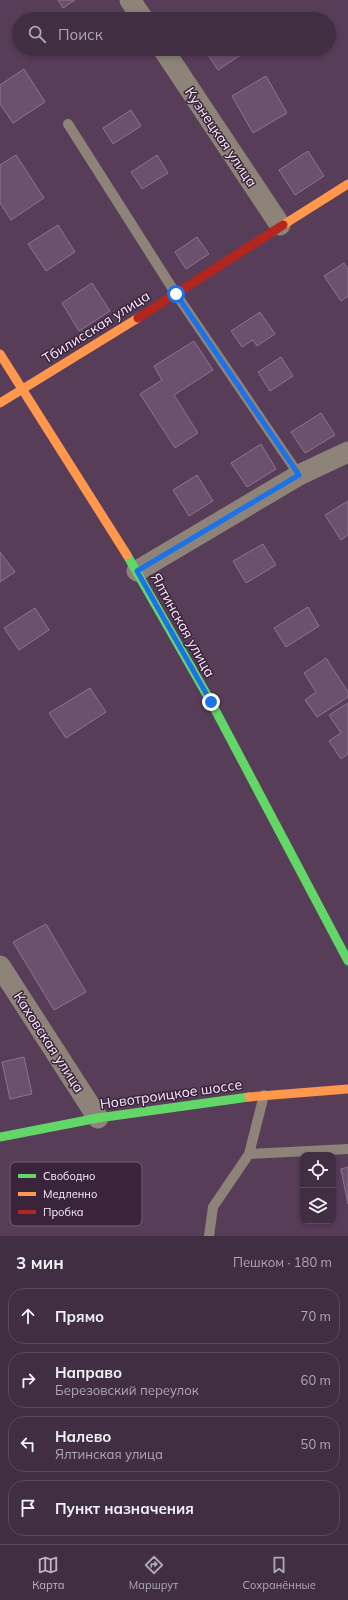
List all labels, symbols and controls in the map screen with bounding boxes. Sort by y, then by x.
search box [12,12,336,56]
icon: search [26,23,48,45]
text: Поиск [58,25,103,44]
street label: Кузнецкая улица [181,84,261,190]
route start [167,285,185,303]
street label: Тбилисская улица [39,287,153,367]
street label: Ялтинская улица [147,570,219,680]
route end [202,693,220,711]
street label: Каховская улица [10,988,88,1096]
street label: Новотроицкое шоссе [99,1075,243,1113]
map controls [300,1152,336,1224]
button: locate [300,1152,336,1188]
legend [10,1162,142,1226]
text: Свободно [43,1169,96,1183]
text: Медленно [43,1187,97,1201]
button: layers [300,1188,336,1224]
text: Пробка [43,1205,84,1219]
text: 3 мин [16,1252,64,1273]
text: Пешком · 180 m [233,1254,332,1270]
icon: ahead [17,1305,39,1327]
text: Прямо [55,1307,104,1326]
text: 70 m [301,1308,331,1324]
text: Направо [55,1363,122,1382]
icon: right [17,1369,39,1391]
text: 60 m [301,1372,331,1388]
text: Березовский переулок [55,1382,199,1398]
text: Налево [55,1427,111,1446]
icon: left [17,1433,39,1455]
text: 50 m [301,1436,331,1452]
text: Ялтинская улица [55,1446,163,1462]
icon: arrive [17,1497,39,1519]
text: Пункт назначения [55,1499,194,1518]
tab: Карта [32,1554,65,1592]
tab: Маршрут [129,1554,178,1592]
tab: Сохранённые [243,1554,316,1592]

